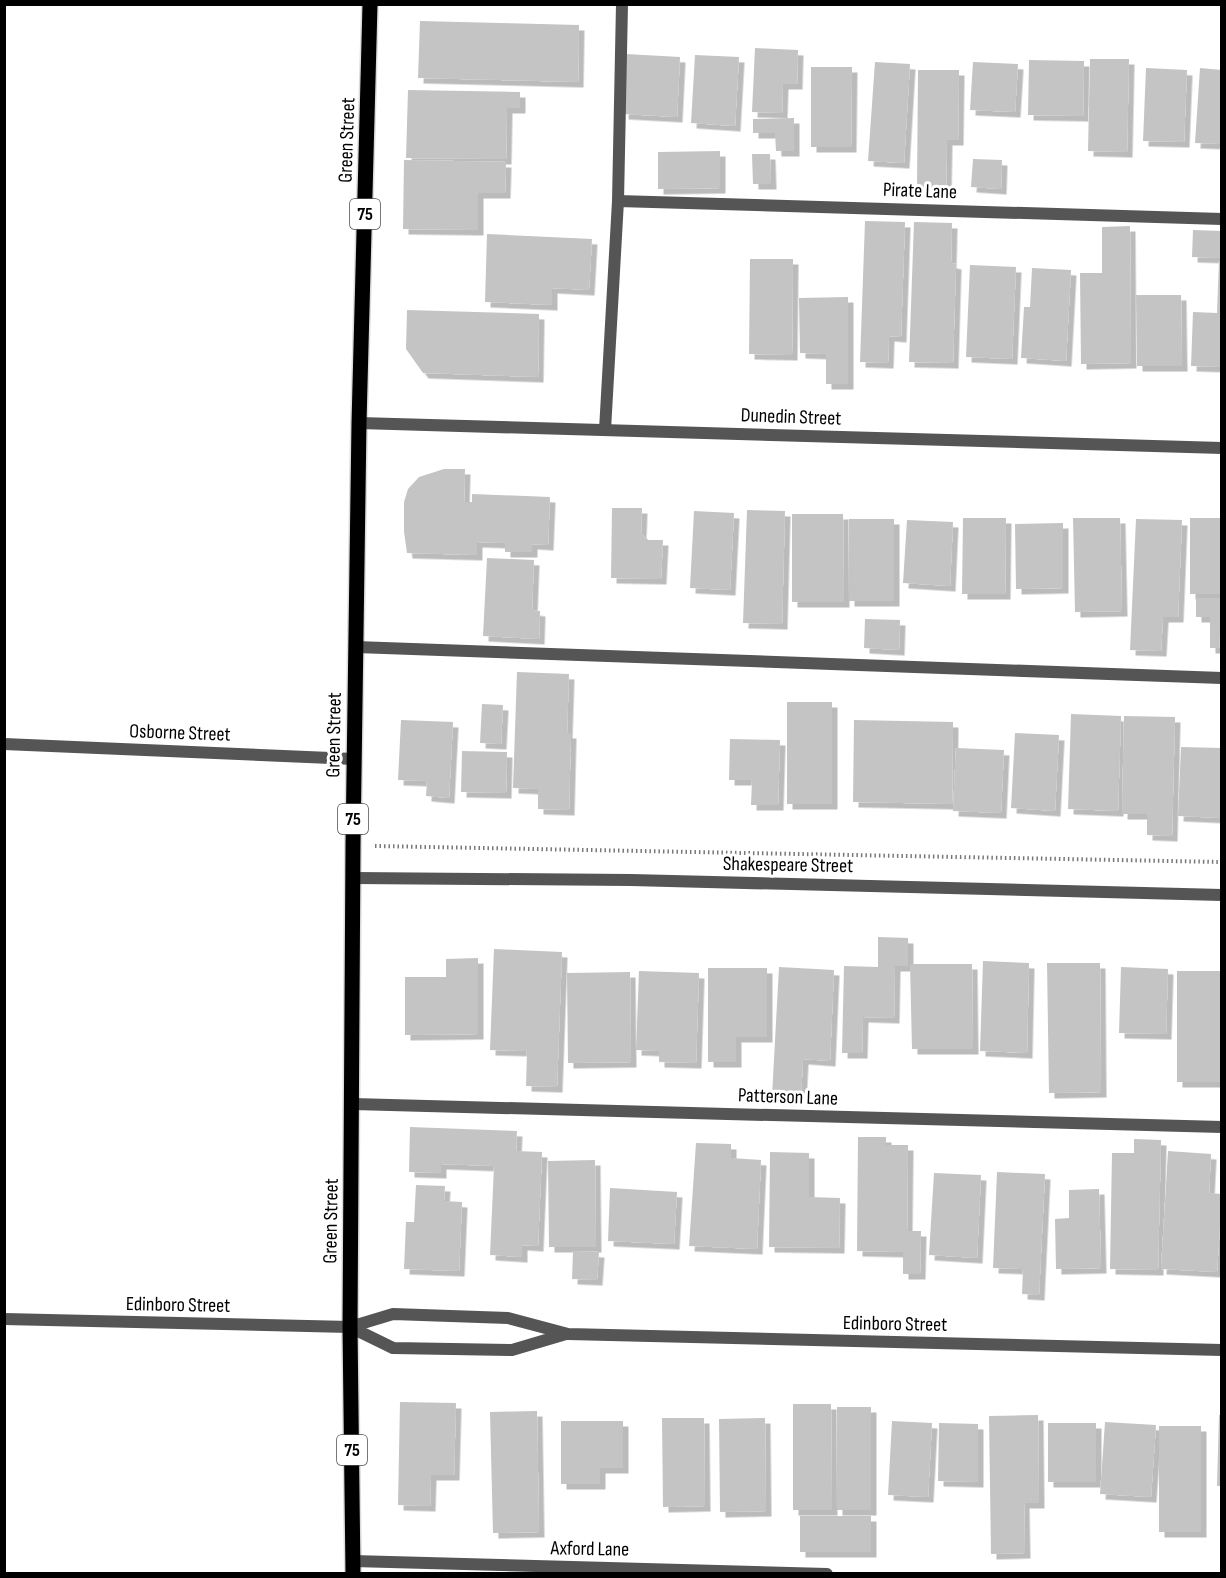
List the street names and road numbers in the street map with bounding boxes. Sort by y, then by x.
street label: Green Street [334,97,360,183]
street label: Pirate Lane [882,178,957,204]
road number: 75 [350,199,380,229]
street label: Dunedin Street [740,403,842,431]
street label: Green Street [321,692,347,778]
street label: Osborne Street [129,719,231,747]
road number: 75 [338,804,368,834]
street label: Shakespeare Street [723,852,853,878]
street label: Patterson Lane [737,1083,839,1111]
street label: Green Street [318,1178,344,1264]
street label: Edinboro Street [126,1292,230,1318]
street label: Edinboro Street [843,1311,947,1337]
road number: 75 [337,1435,367,1465]
street label: Axford Lane [550,1536,629,1562]

